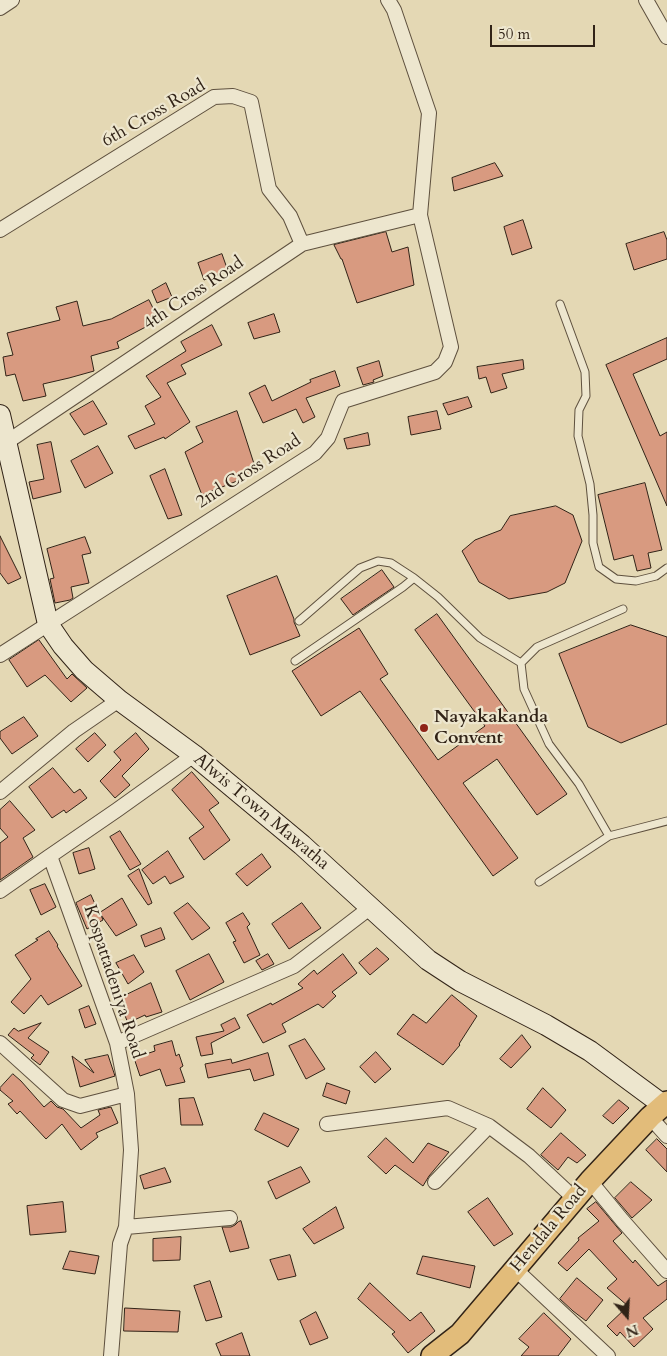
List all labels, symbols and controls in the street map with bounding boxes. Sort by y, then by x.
scale bar [492,15,597,47]
text: 50 m [498,24,530,44]
street label: 6th Cross Road [98,76,210,152]
street label: 4th Cross Road [140,253,248,335]
street label: 2nd Cross Road [193,430,305,514]
place label: Nayakakanda Convent [434,707,548,750]
marker: Nayakakanda Convent [418,722,430,734]
street label: Alwis Town Mawatha [189,749,333,875]
street label: Kospattadeniya Road [78,902,148,1062]
street label: Hendala Road [506,1181,592,1277]
north arrow [602,1291,652,1341]
text: N [623,1320,641,1342]

